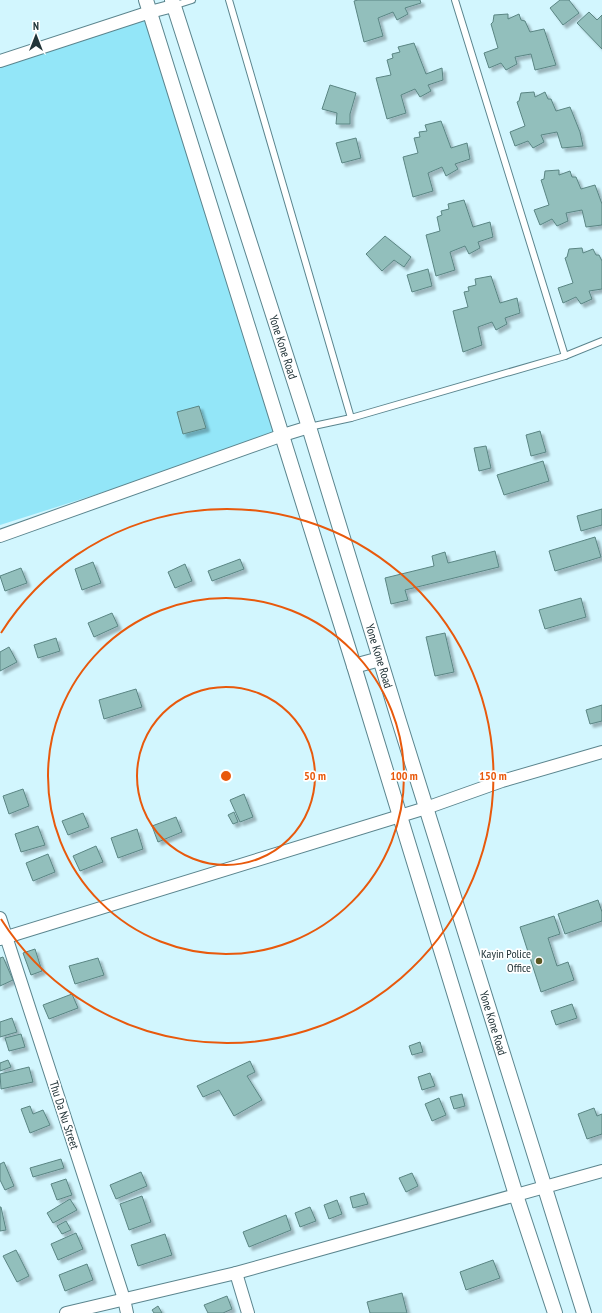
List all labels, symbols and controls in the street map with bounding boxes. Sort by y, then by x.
north arrow [16,16,56,56]
text: N [33,19,39,33]
street label: Yone Kone Road [266,313,301,381]
street label: Yone Kone Road [363,622,396,690]
text: 50 m [304,768,326,783]
text: 100 m [390,768,418,783]
text: 150 m [479,768,507,783]
centre of rings [219,769,233,783]
place label: Kayin Police Office [481,946,531,975]
marker: Kayin Police Office [534,956,544,966]
street label: Yone Kone Road [477,989,510,1057]
street label: Thu Da Nu Street [46,1079,83,1152]

